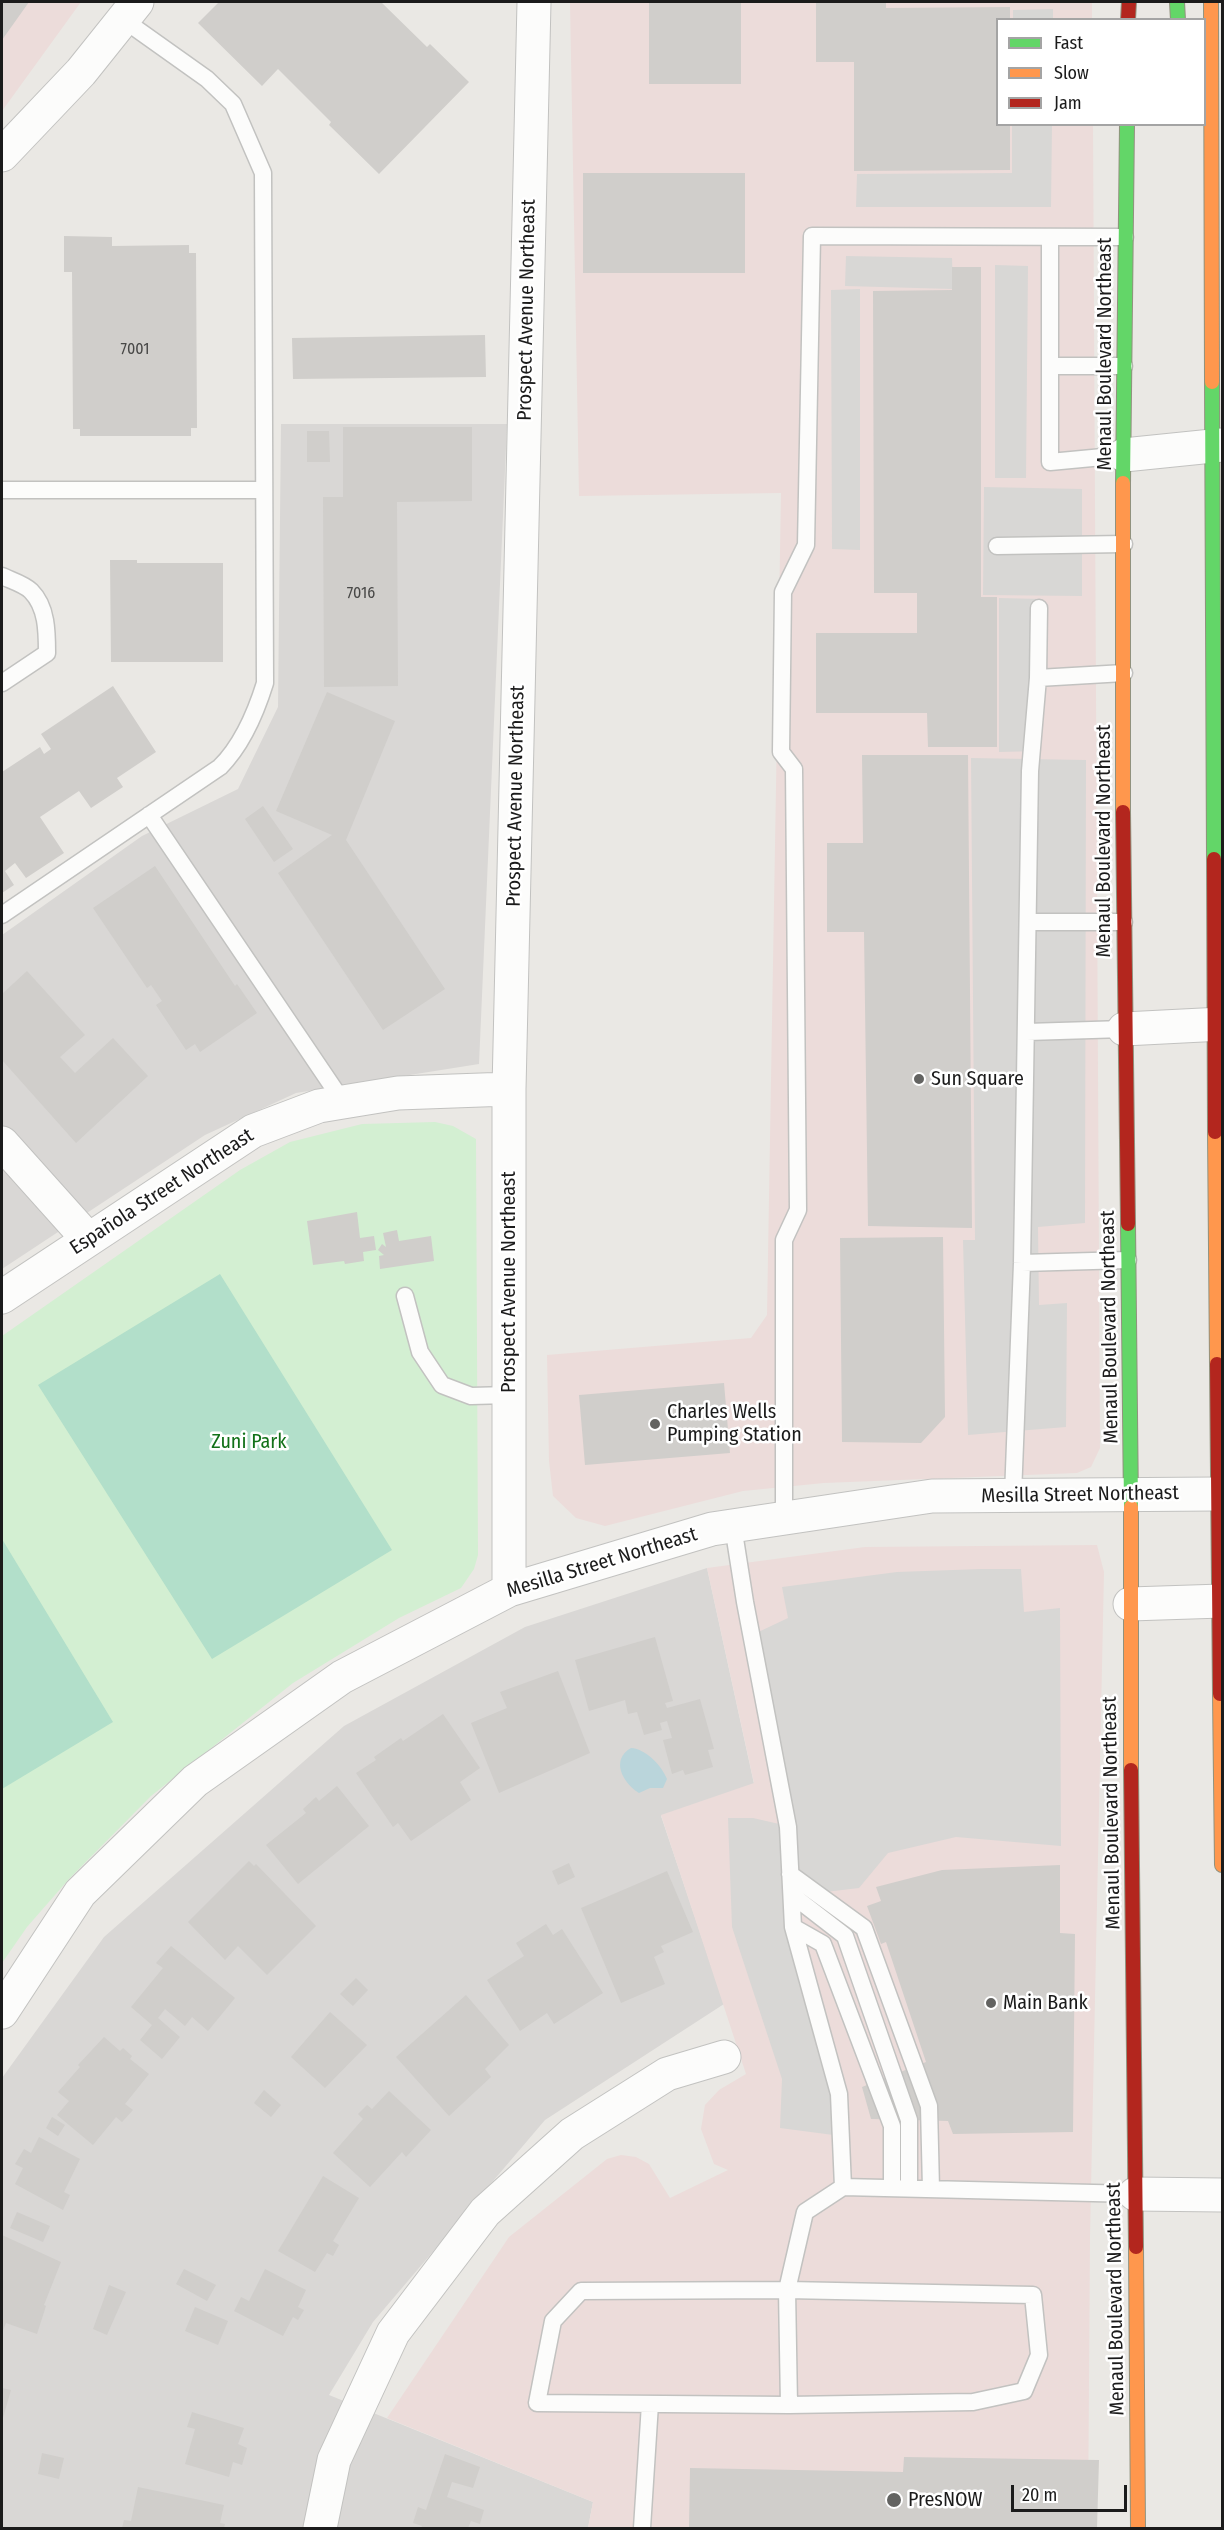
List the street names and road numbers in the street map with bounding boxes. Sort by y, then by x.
street label: Prospect Avenue Northeast [513,199,541,421]
street label: Menaul Boulevard Northeast [1093,237,1117,471]
street label: Prospect Avenue Northeast [502,685,530,907]
street label: Menaul Boulevard Northeast [1092,724,1116,958]
street label: Española Street Northeast [66,1124,258,1260]
street label: Prospect Avenue Northeast [497,1171,521,1393]
street label: Menaul Boulevard Northeast [1096,1210,1124,1444]
street label: Mesilla Street Northeast [981,1481,1179,1509]
street label: Mesilla Street Northeast [504,1523,700,1603]
street label: Menaul Boulevard Northeast [1098,1696,1126,1930]
street label: Menaul Boulevard Northeast [1102,2182,1130,2416]

